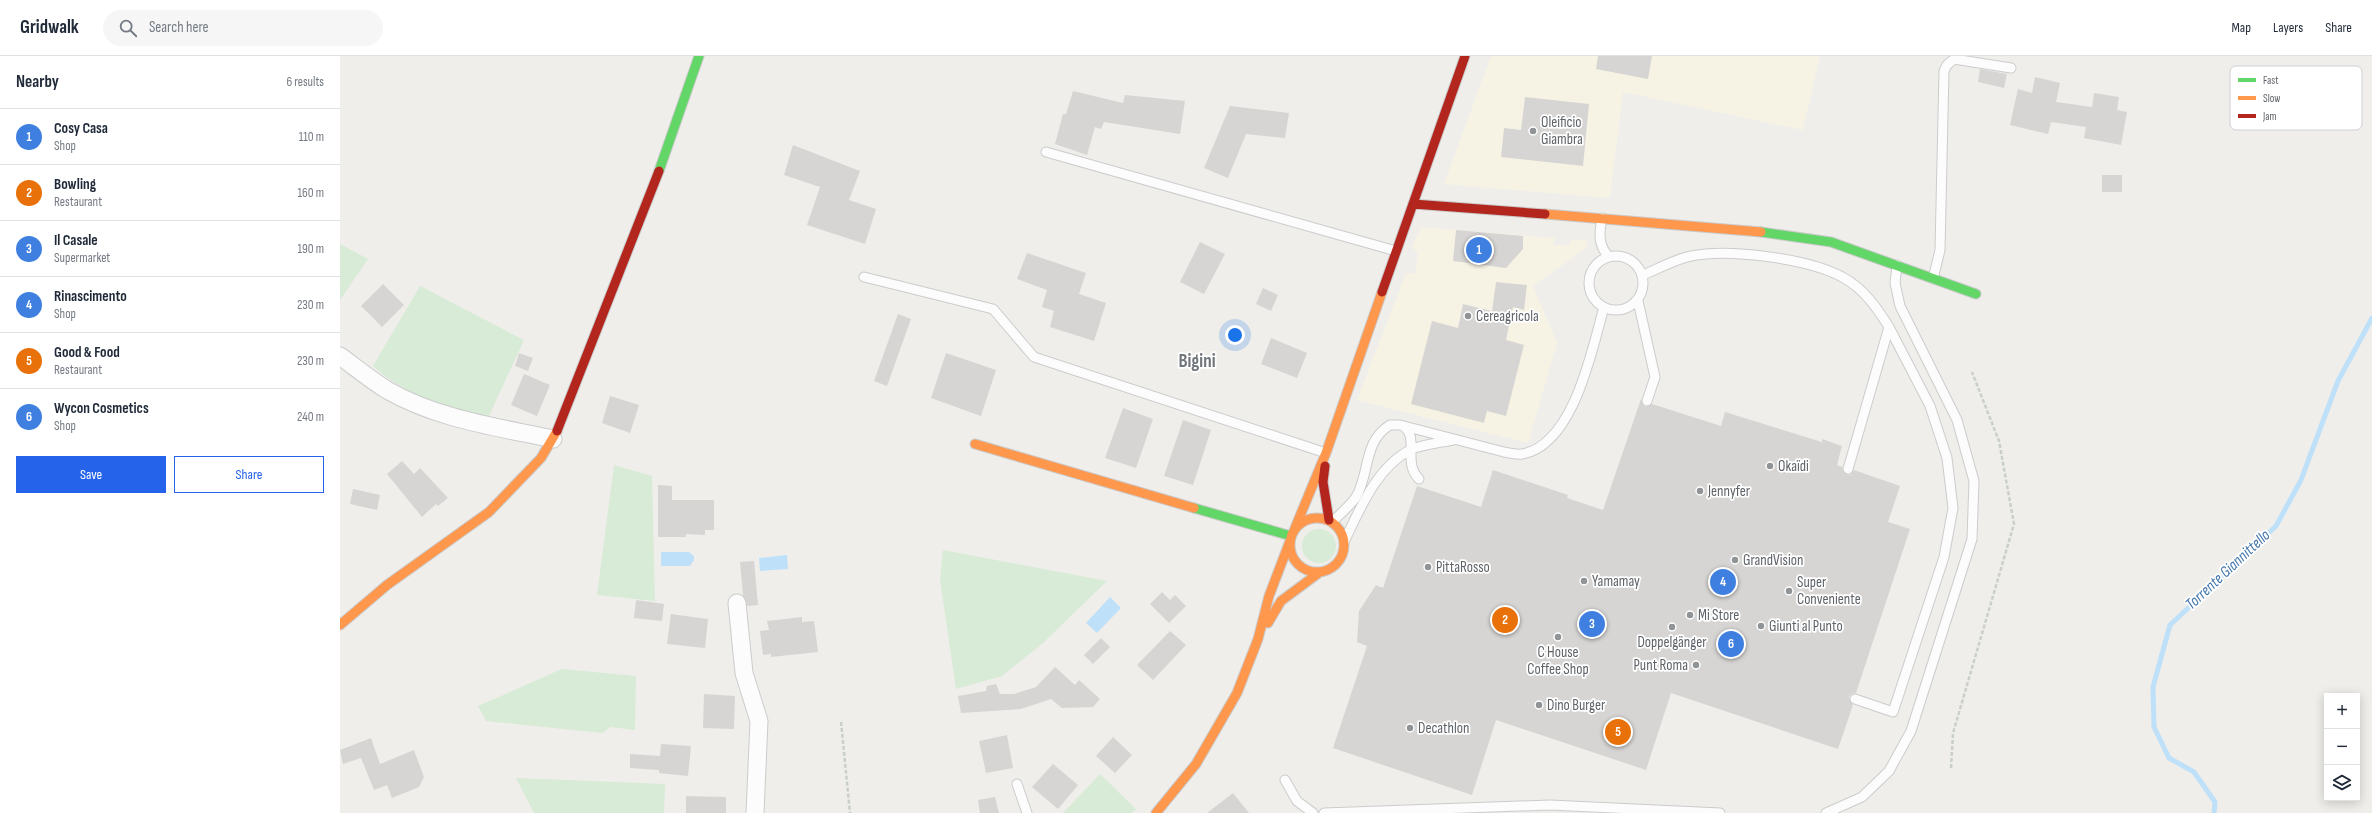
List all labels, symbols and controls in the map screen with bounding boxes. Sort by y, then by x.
search box [103,10,383,46]
text: Gridwalk [20,16,79,39]
icon: search [117,17,139,39]
text: Search here [149,18,209,37]
text: Map [2231,19,2251,36]
text: Layers [2273,19,2303,36]
text: Share [2325,19,2352,36]
legend [2230,66,2362,130]
text: Nearby [16,72,59,92]
text: 6 results [286,74,324,90]
text: Fast [2263,74,2279,87]
text: Slow [2263,92,2280,105]
text: Jam [2262,110,2277,123]
place label: Oleificio Giambra [1541,113,1583,149]
text: Cosy Casa [54,119,108,138]
marker: Oleificio Giambra [1528,126,1538,136]
text: 1 [26,129,32,145]
text: 110 m [299,129,324,145]
text: Shop [54,138,76,154]
text: Bowling [54,175,96,194]
text: 2 [26,185,32,201]
text: 160 m [298,185,324,201]
text: Restaurant [54,194,102,210]
text: Il Casale [54,231,98,250]
pin: 1 [1466,235,1492,265]
text: 3 [26,241,32,257]
text: 190 m [297,241,324,257]
text: Supermarket [54,250,110,266]
text: Rinascimento [54,287,127,306]
text: 4 [26,297,32,313]
text: 230 m [297,297,324,313]
text: Shop [54,306,76,322]
place label: Cereagricola [1476,307,1539,326]
marker: Cereagricola [1463,311,1473,321]
your location [1225,325,1245,345]
text: Good & Food [54,343,120,362]
district label: Bigini [1178,350,1216,373]
text: 5 [26,353,32,369]
text: 230 m [297,353,324,369]
text: Restaurant [54,362,102,378]
text: Wycon Cosmetics [54,399,149,418]
text: 6 [26,409,32,425]
text: 240 m [297,409,324,425]
text: Shop [54,418,76,434]
button: Save [16,456,166,493]
button: Share [174,456,324,493]
place label: Okaïdi [1778,457,1809,476]
marker: Okaïdi [1765,461,1775,471]
place label: Jennyfer [1707,482,1751,501]
marker: Jennyfer [1695,486,1705,496]
water label: Torrente Giannittello [2182,526,2275,614]
place label: GrandVision [1743,551,1803,570]
marker: GrandVision [1730,555,1740,565]
place label: PittaRosso [1436,558,1490,577]
marker: PittaRosso [1423,562,1433,572]
pin: 4 [1710,567,1736,597]
place label: Yamamay [1592,572,1640,591]
place label: Super Conveniente [1797,573,1861,609]
marker: Yamamay [1579,576,1589,586]
marker: Super Conveniente [1784,586,1794,596]
pin: 2 [1492,605,1518,635]
place label: Mi Store [1698,606,1739,625]
pin: 3 [1579,609,1605,639]
marker: Mi Store [1685,610,1695,620]
place label: Giunti al Punto [1769,617,1843,636]
marker: Giunti al Punto [1756,621,1766,631]
marker: Doppelgänger [1667,622,1677,632]
pin: 6 [1718,629,1744,659]
marker: C House Coffee Shop [1553,632,1563,642]
place label: Doppelgänger [1637,633,1707,652]
place label: C House Coffee Shop [1527,643,1589,679]
place label: Punt Roma [1634,656,1688,675]
marker: Punt Roma [1691,660,1701,670]
map controls [2324,693,2360,801]
button: + [2324,693,2360,729]
place label: Dino Burger [1547,696,1606,715]
marker: Dino Burger [1534,700,1544,710]
pin: 5 [1605,717,1631,747]
place label: Decathlon [1418,719,1469,738]
marker: Decathlon [1405,723,1415,733]
button: − [2324,729,2360,765]
button: layers [2324,765,2360,801]

